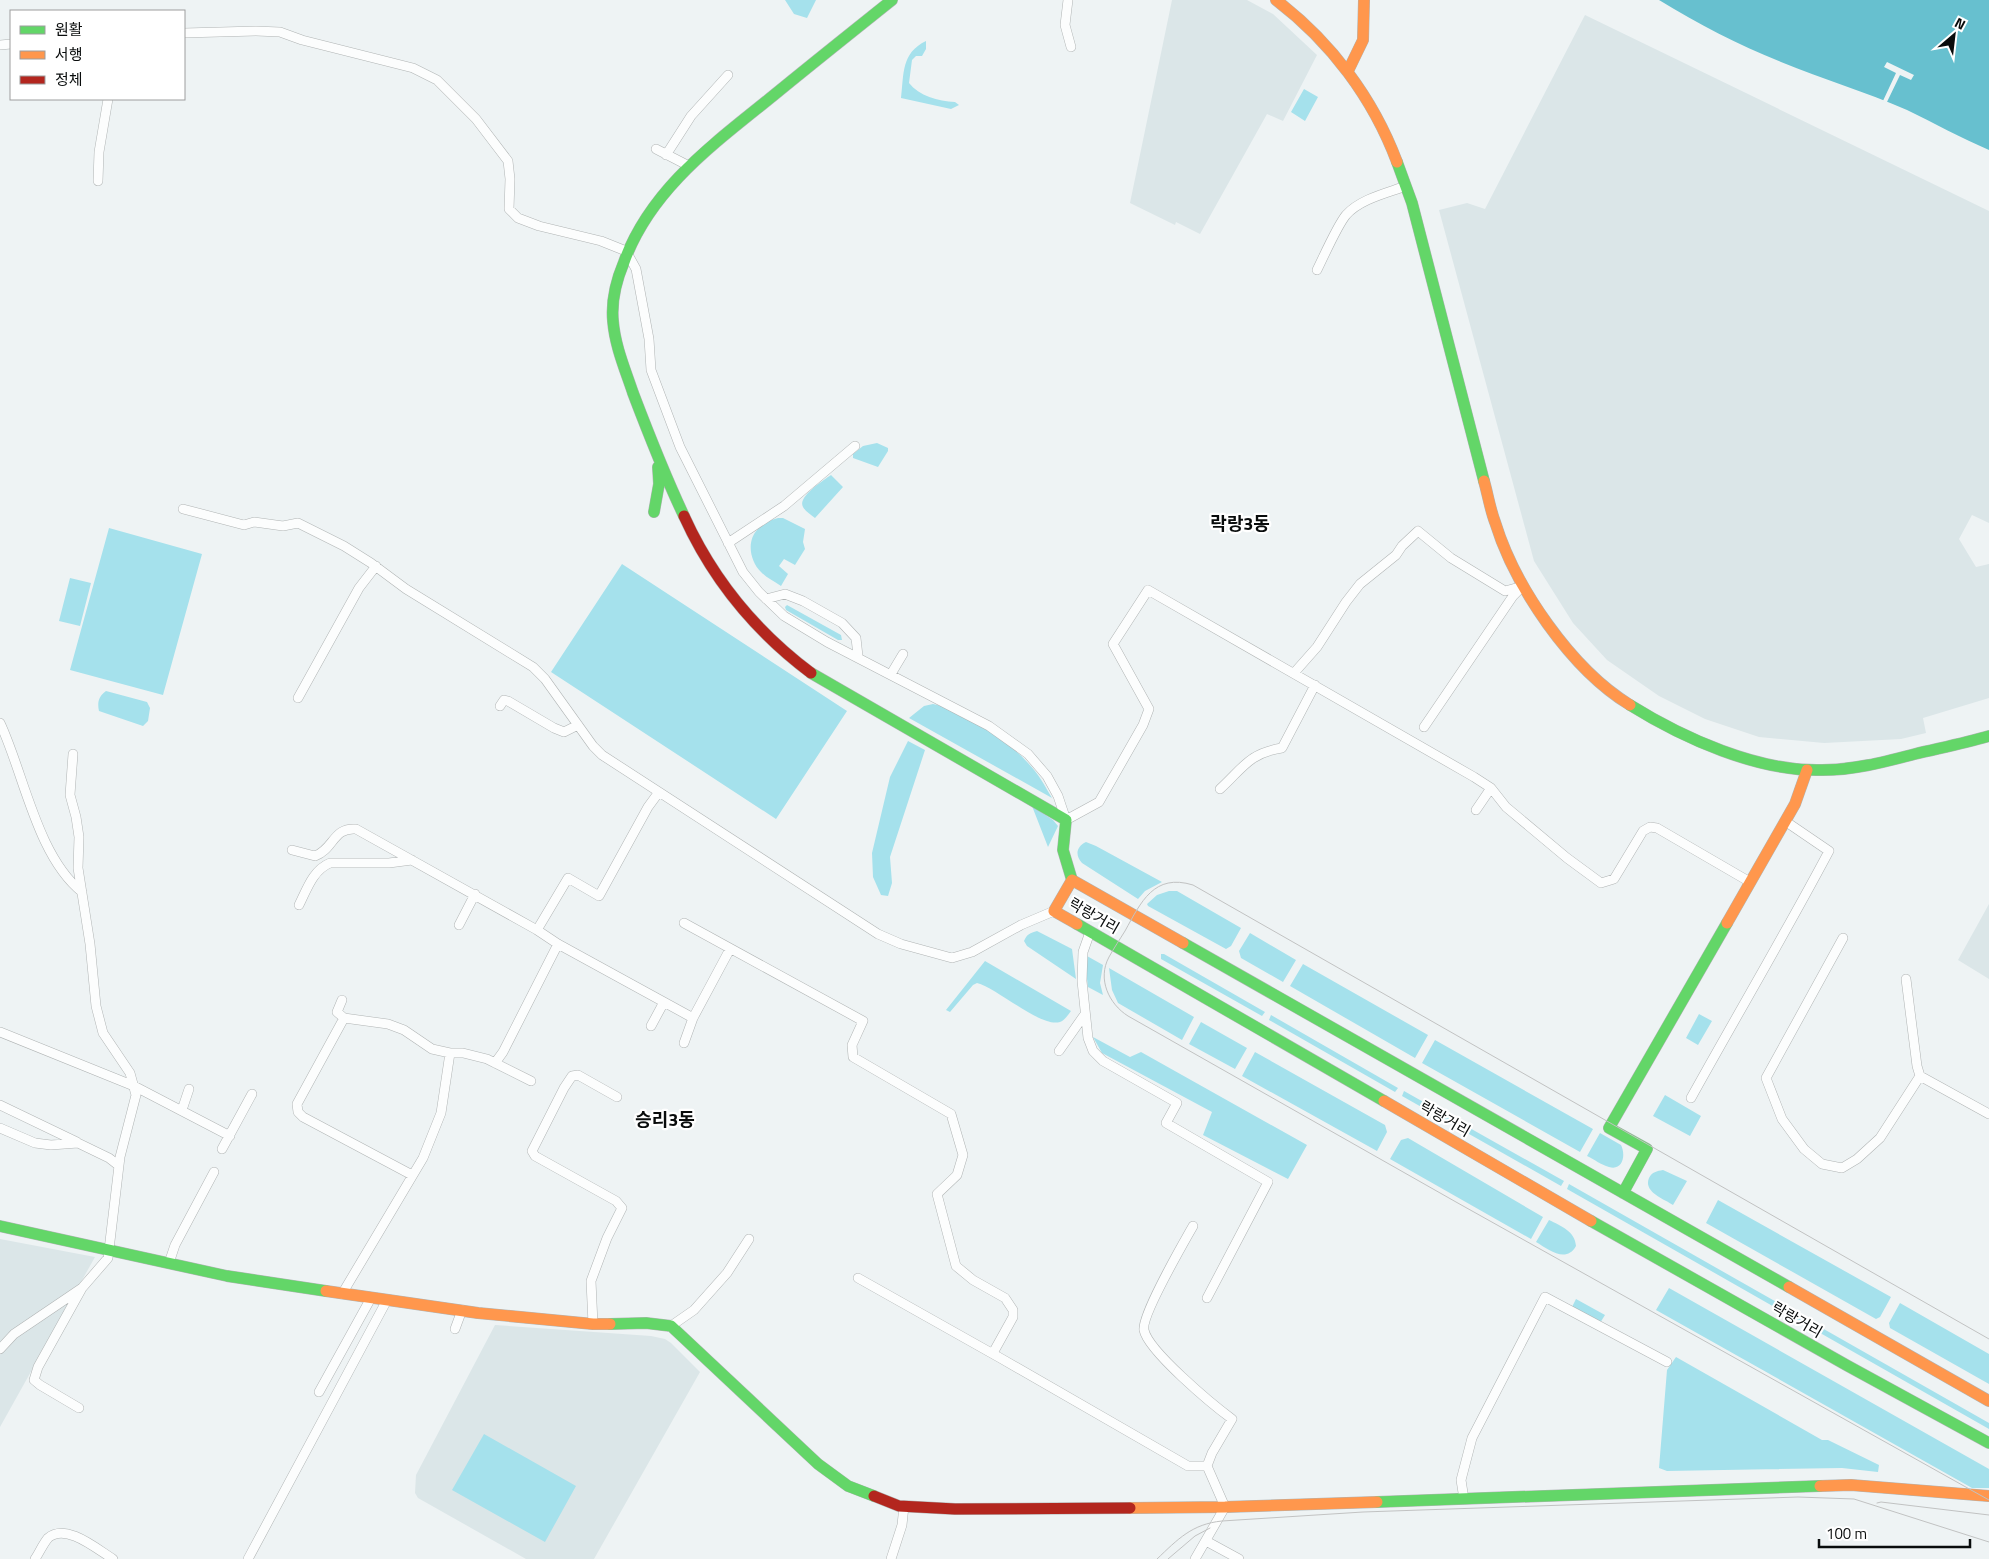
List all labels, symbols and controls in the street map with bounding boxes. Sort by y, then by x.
legend [10,10,185,100]
north arrow [1929,10,1979,60]
text: N [1951,12,1970,35]
text: 원활 [55,18,83,41]
text: 서행 [55,43,83,66]
text: 정체 [55,68,83,91]
district label: 락랑3동 [1210,510,1270,537]
street label: 락랑거리 [1065,892,1124,939]
street label: 락랑거리 [1416,1095,1475,1142]
district label: 승리3동 [635,1106,695,1133]
street label: 락랑거리 [1768,1296,1827,1343]
scale bar [1819,1516,1970,1548]
text: 100 m [1826,1522,1867,1545]

